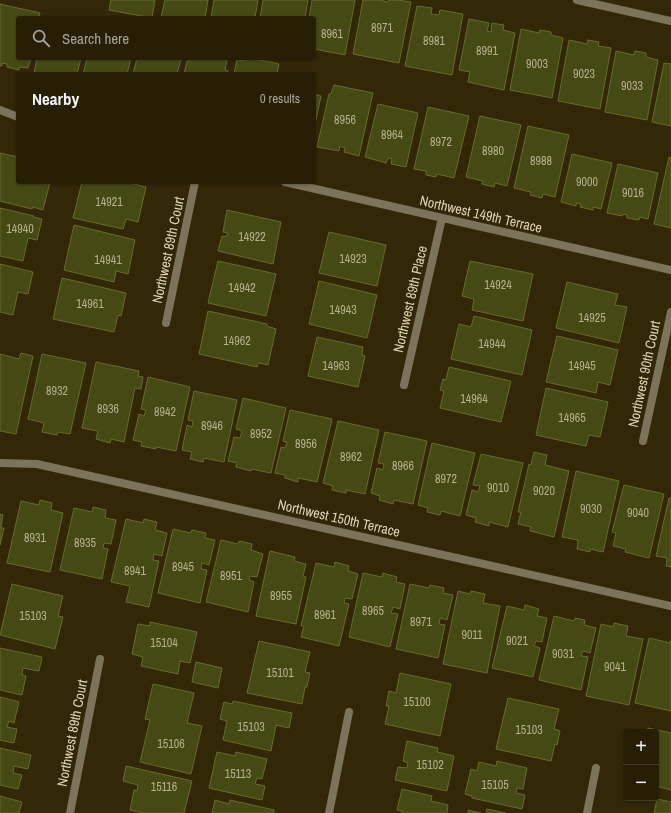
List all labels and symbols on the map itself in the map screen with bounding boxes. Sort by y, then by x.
house number: 8971 [371,20,393,36]
house number: 8961 [321,26,343,42]
house number: 8981 [423,33,445,49]
house number: 8991 [476,43,498,59]
house number: 9003 [526,56,548,72]
house number: 9023 [573,66,595,82]
house number: 9033 [621,78,643,94]
house number: 8956 [334,112,356,128]
house number: 8964 [381,127,403,143]
house number: 8972 [430,134,452,150]
house number: 8980 [482,143,504,159]
house number: 8988 [530,153,552,169]
house number: 9000 [576,174,598,190]
house number: 9016 [622,185,644,201]
street label: Northwest 149th Terrace [418,191,544,237]
house number: 14921 [95,194,123,210]
street label: Northwest 89th Court [148,195,188,305]
house number: 14940 [6,221,34,237]
house number: 14922 [238,229,266,245]
street label: Northwest 89th Place [389,244,431,354]
house number: 14923 [339,251,367,267]
house number: 14941 [94,252,122,268]
house number: 14924 [484,277,512,293]
house number: 14942 [228,280,256,296]
house number: 14961 [76,296,104,312]
house number: 14943 [329,302,357,318]
house number: 14925 [578,310,606,326]
street label: Northwest 90th Court [624,319,664,429]
house number: 14962 [223,333,251,349]
house number: 14944 [478,336,506,352]
house number: 14963 [322,358,350,374]
house number: 14945 [568,358,596,374]
house number: 8932 [46,383,68,399]
house number: 14964 [460,391,488,407]
house number: 8936 [97,401,119,417]
house number: 8942 [154,404,176,420]
house number: 14965 [558,410,586,426]
house number: 8946 [201,418,223,434]
house number: 8952 [250,426,272,442]
house number: 8956 [295,436,317,452]
house number: 8962 [340,449,362,465]
house number: 8966 [392,458,414,474]
house number: 8972 [435,471,457,487]
house number: 9010 [487,480,509,496]
house number: 9020 [533,483,555,499]
street label: Northwest 150th Terrace [276,495,402,541]
house number: 9030 [580,501,602,517]
house number: 9040 [627,505,649,521]
house number: 8931 [24,530,46,546]
house number: 8935 [74,535,96,551]
house number: 8945 [172,559,194,575]
house number: 8941 [124,563,146,579]
house number: 8951 [220,568,242,584]
house number: 8955 [270,588,292,604]
house number: 8965 [362,603,384,619]
house number: 8961 [314,607,336,623]
house number: 15103 [19,608,47,624]
house number: 8971 [410,614,432,630]
house number: 9011 [461,627,483,643]
house number: 9021 [506,633,528,649]
house number: 15104 [150,635,178,651]
house number: 9031 [552,646,574,662]
house number: 9041 [604,659,626,675]
house number: 15101 [266,665,294,681]
street label: Northwest 89th Court [53,678,91,788]
house number: 15100 [403,694,431,710]
house number: 15103 [237,719,265,735]
house number: 15103 [515,722,543,738]
house number: 15106 [157,736,185,752]
house number: 15102 [416,757,444,773]
house number: 15113 [225,766,251,782]
house number: 15105 [481,777,509,793]
house number: 15116 [151,779,177,795]

